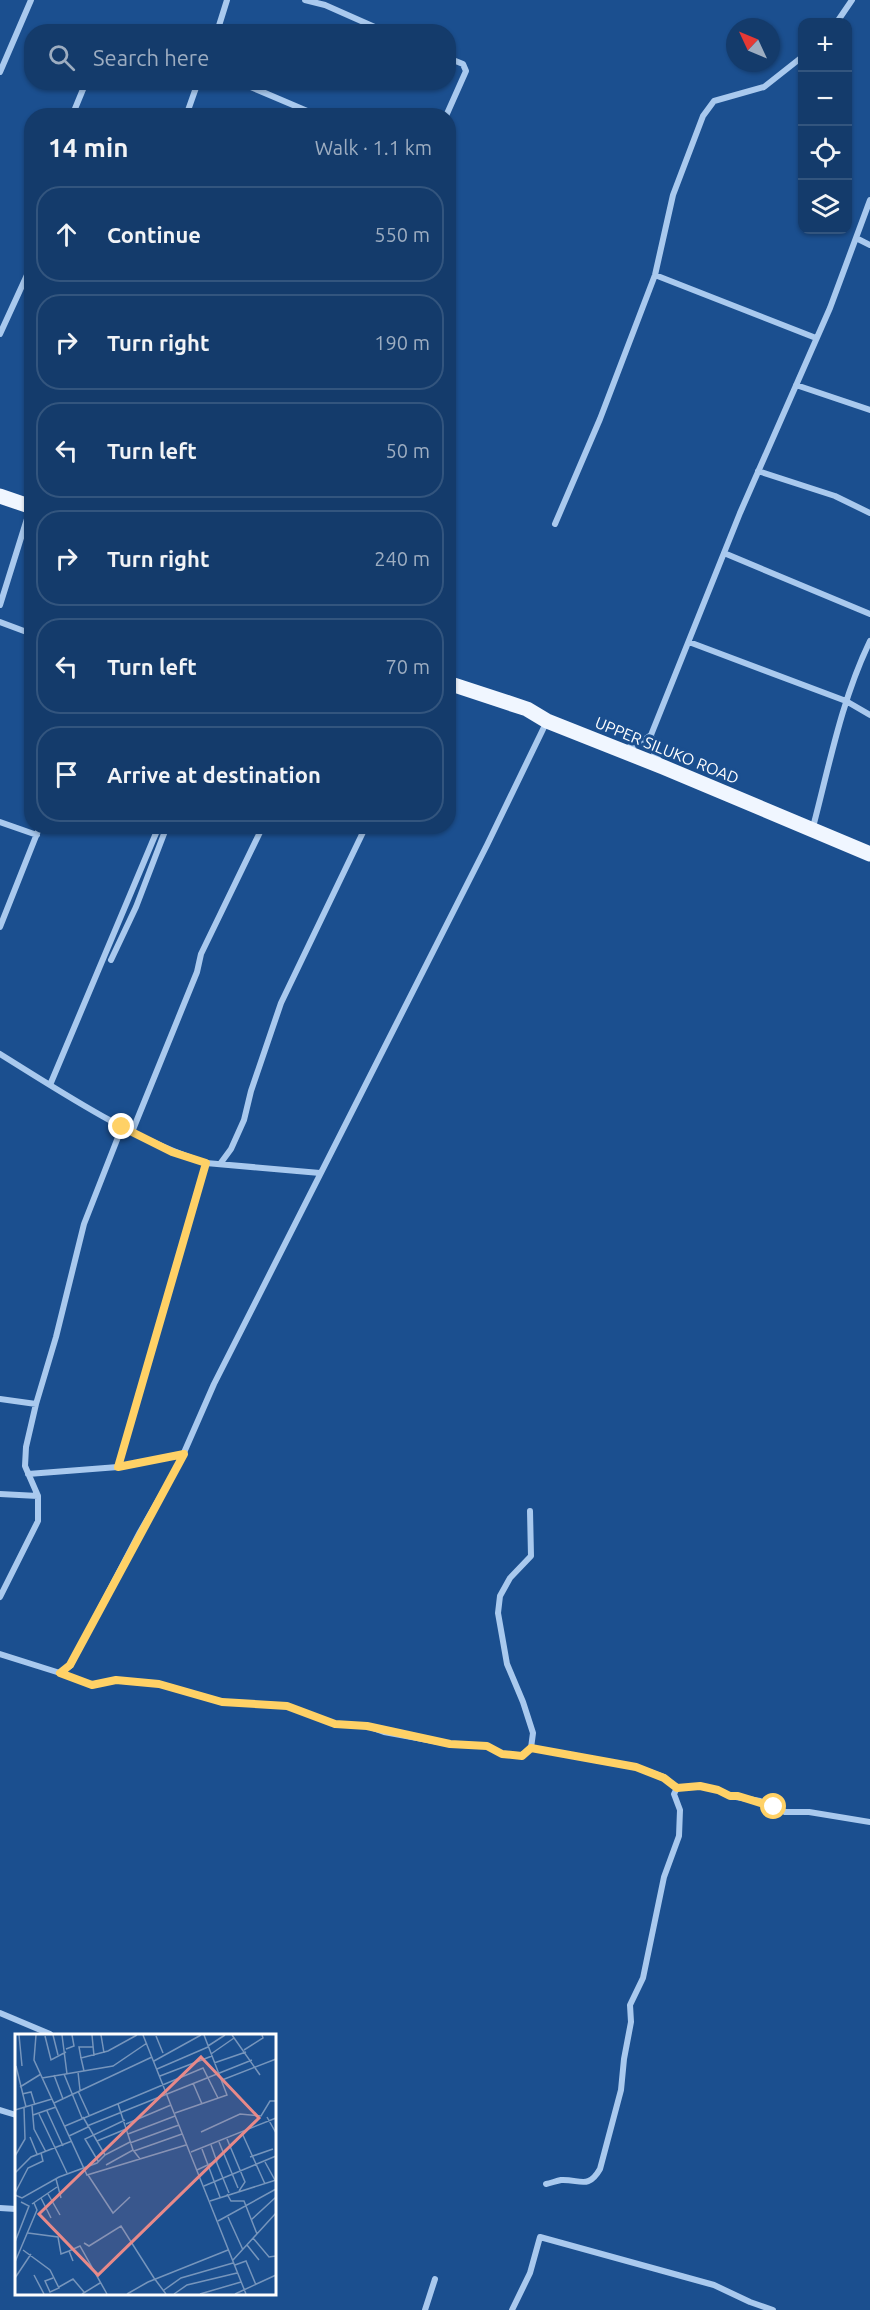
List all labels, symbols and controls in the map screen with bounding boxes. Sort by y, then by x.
north arrow [726,18,780,72]
map controls [798,18,852,234]
button: + [798,18,852,72]
search box [24,24,456,90]
icon: search [45,41,78,74]
text: Search here [93,45,209,70]
button: − [798,72,852,126]
button: locate [798,126,852,180]
text: 14 min [48,133,128,162]
text: Walk · 1.1 km [315,136,432,159]
button: layers [798,180,852,234]
icon: ahead [50,218,83,251]
text: Continue [107,222,201,247]
text: 550 m [374,223,430,246]
icon: right [50,326,83,359]
text: Turn right [107,330,209,355]
text: 190 m [374,331,430,354]
icon: left [50,434,83,467]
text: Turn left [107,438,197,463]
text: 50 m [386,439,430,462]
icon: right [50,542,83,575]
text: Turn right [107,546,209,571]
text: 240 m [374,547,430,570]
icon: left [50,650,83,683]
text: Turn left [107,654,197,679]
text: 70 m [386,655,430,678]
street label: UPPER SILUKO ROAD [593,713,741,787]
icon: arrive [50,758,83,791]
text: Arrive at destination [107,762,321,787]
route end [108,1113,134,1139]
route start [760,1793,786,1819]
inset map [15,2034,276,2295]

